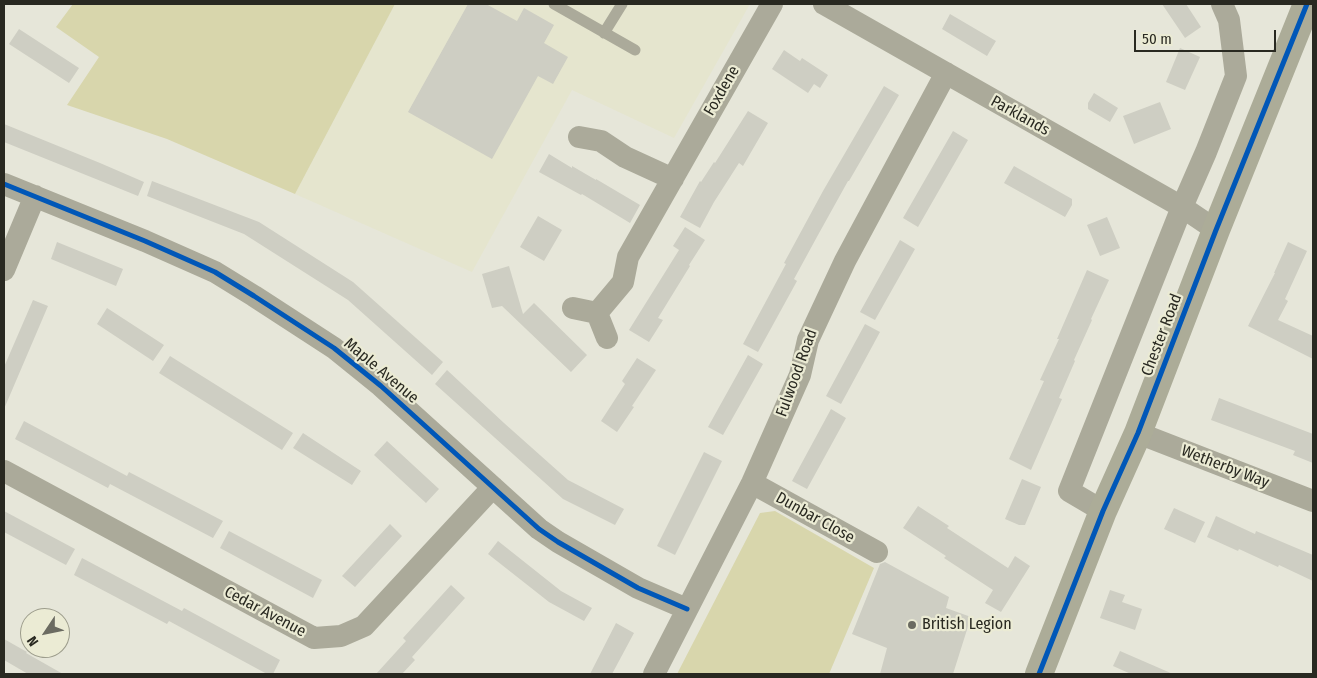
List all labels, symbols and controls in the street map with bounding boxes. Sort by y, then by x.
scale bar [1137,20,1280,52]
text: 50 m [1142,30,1172,48]
street label: Foxdene [700,63,744,119]
street label: Parklands [987,92,1053,140]
street label: Chester Road [1138,291,1186,379]
street label: Fulwood Road [772,327,822,419]
street label: Maple Avenue [340,334,422,408]
street label: Wetherby Way [1178,441,1272,493]
street label: Dunbar Close [772,489,858,547]
street label: Cedar Avenue [221,583,309,641]
north arrow [20,608,70,658]
place label: British Legion [922,615,1012,635]
marker: British Legion [906,619,918,631]
text: N [24,633,42,649]

